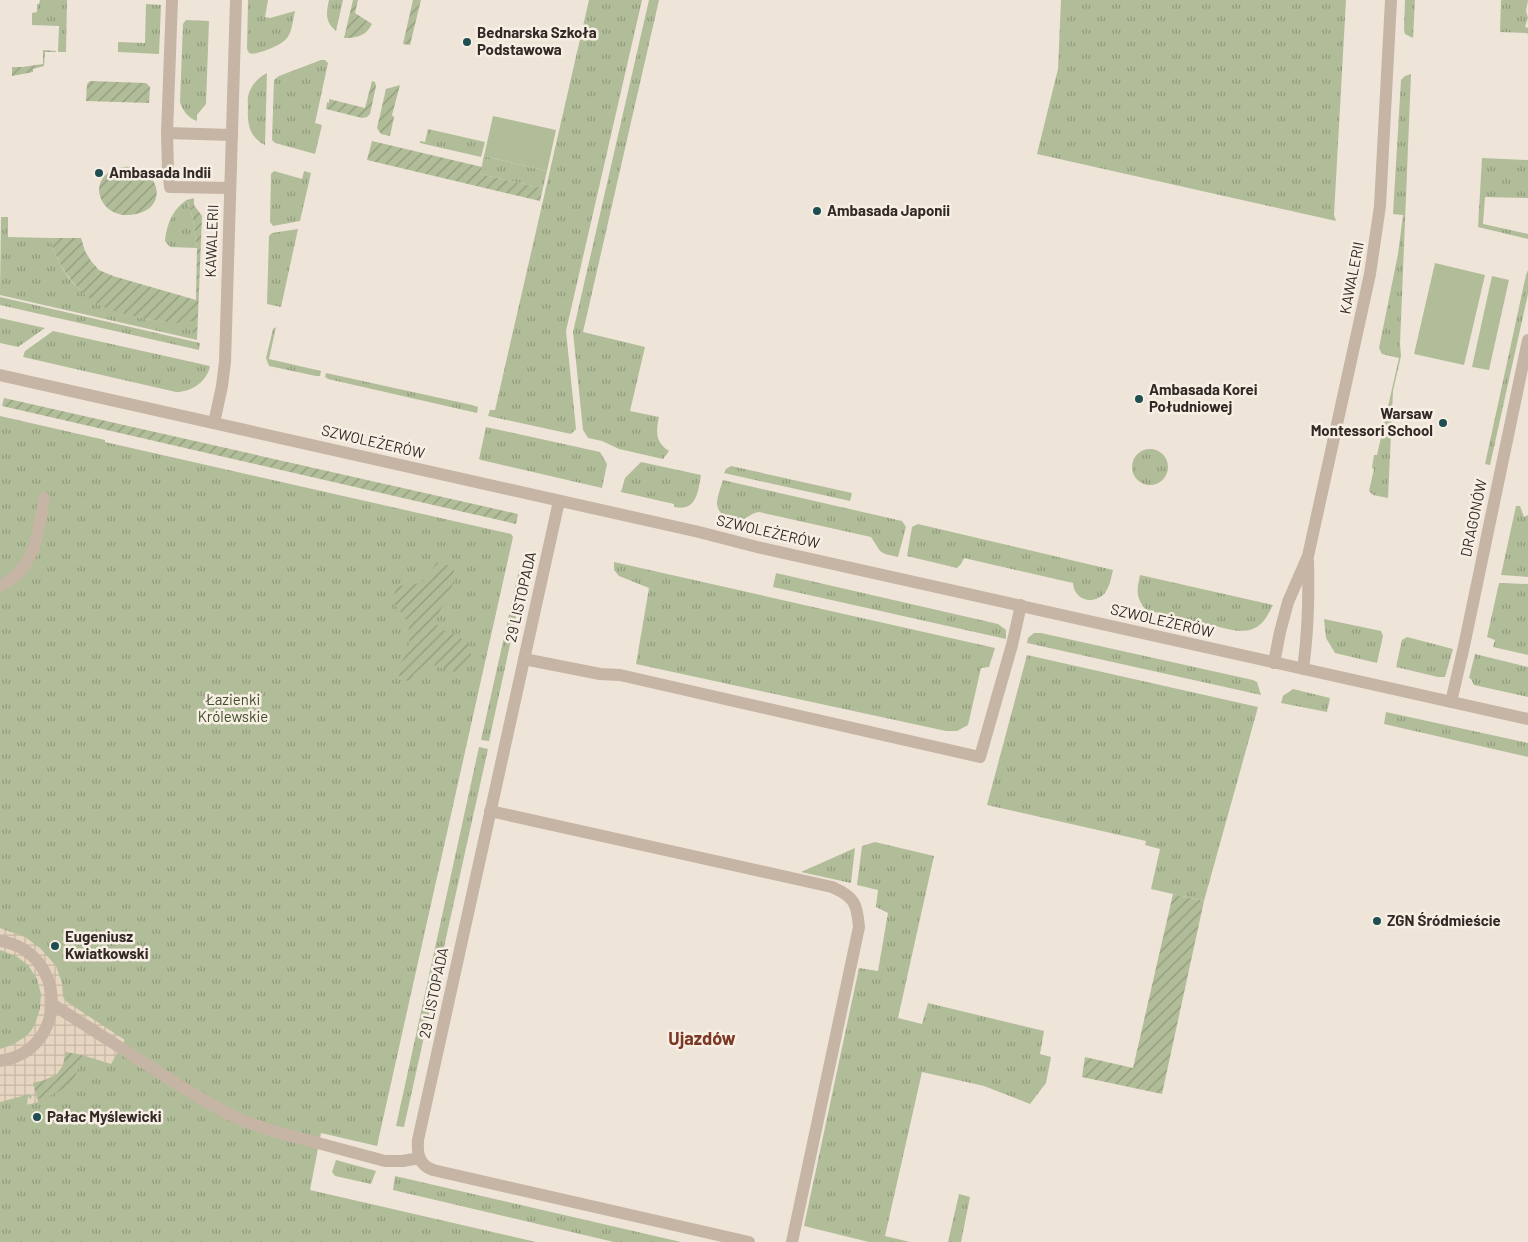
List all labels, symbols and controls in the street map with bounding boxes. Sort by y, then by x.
place label: Bednarska Szkoła Podstawowa [477,23,597,58]
marker: Bednarska Szkoła Podstawowa [461,36,473,48]
place label: Ambasada Indii [109,163,211,181]
marker: Ambasada Indii [93,167,105,179]
place label: Ambasada Japonii [827,201,950,219]
street label: KAWALERII [201,204,221,278]
marker: Ambasada Japonii [811,205,823,217]
street label: KAWALERII [1335,240,1367,316]
place label: Ambasada Korei Południowej [1149,380,1258,415]
marker: Ambasada Korei Południowej [1133,393,1145,405]
place label: Warsaw Montessori School [1311,404,1433,439]
marker: Warsaw Montessori School [1437,417,1449,429]
street label: SZWOLEŻERÓW [320,420,427,462]
street label: DRAGONÓW [1456,477,1490,558]
street label: SZWOLEŻERÓW [715,510,822,552]
street label: 29 LISTOPADA [501,550,539,644]
street label: SZWOLEŻERÓW [1109,599,1216,641]
park label: Łazienki Królewskie [198,690,268,725]
place label: ZGN Śródmieście [1387,911,1501,929]
marker: ZGN Śródmieście [1371,915,1383,927]
place label: Eugeniusz Kwiatkowski [65,927,149,962]
marker: Eugeniusz Kwiatkowski [49,940,61,952]
street label: 29 LISTOPADA [415,946,451,1040]
district label: Ujazdów [668,1027,736,1049]
place label: Pałac Myślewicki [47,1107,162,1125]
marker: Pałac Myślewicki [31,1111,43,1123]

